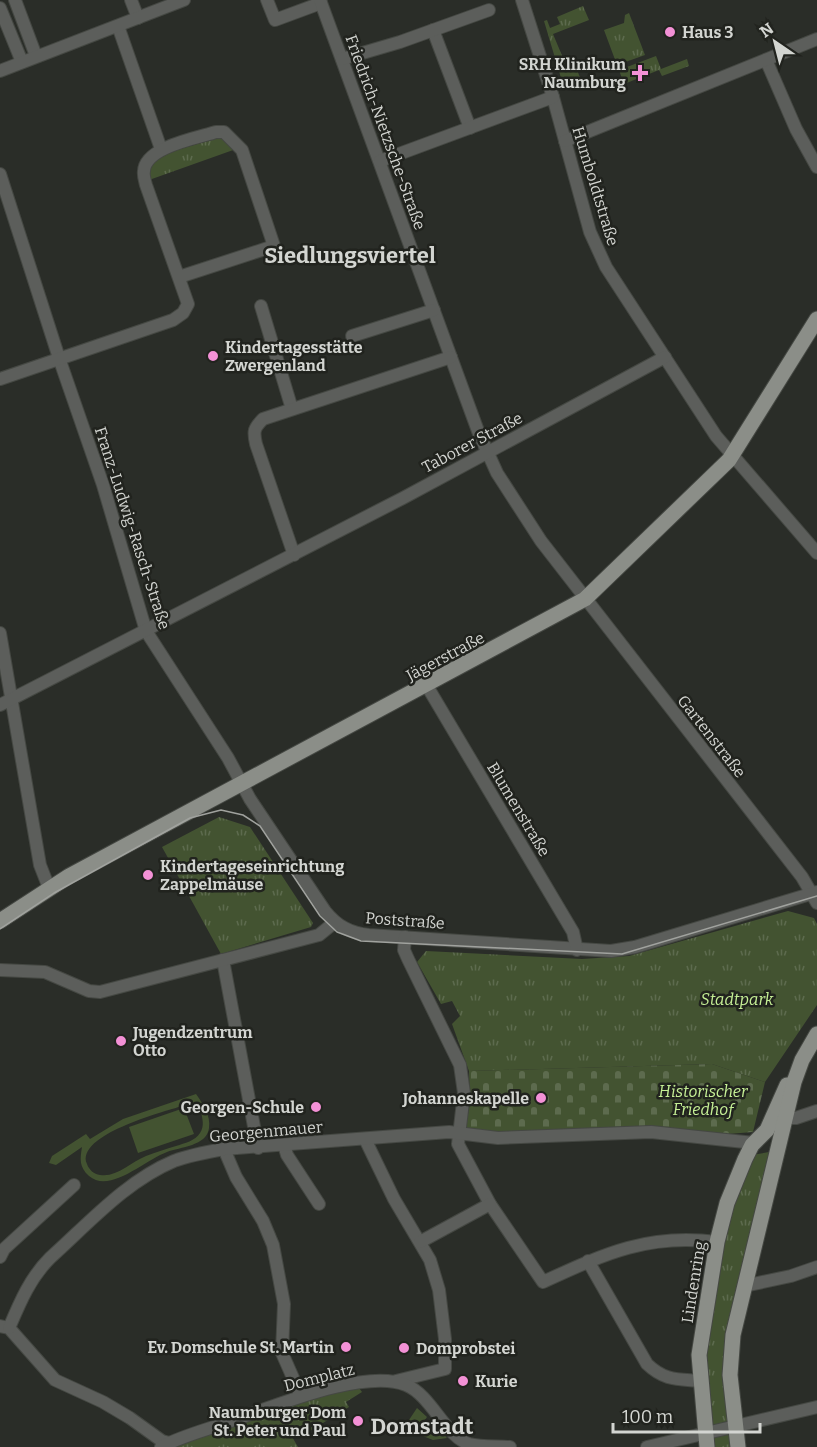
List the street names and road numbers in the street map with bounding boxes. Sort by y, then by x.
street label: Friedrich-Nietzsche-Straße [341,32,430,232]
street label: Humboldtstraße [568,124,623,248]
street label: Taborer Straße [419,408,526,477]
street label: Franz-Ludwig-Rasch-Straße [91,424,174,632]
street label: Jägerstraße [402,628,488,685]
street label: Gartenstraße [673,691,750,781]
street label: Blumenstraße [483,759,554,860]
street label: Poststraße [365,908,445,933]
street label: Georgenmauer [209,1117,324,1146]
street label: Lindenring [678,1240,709,1324]
street label: Domplatz [282,1359,357,1395]

